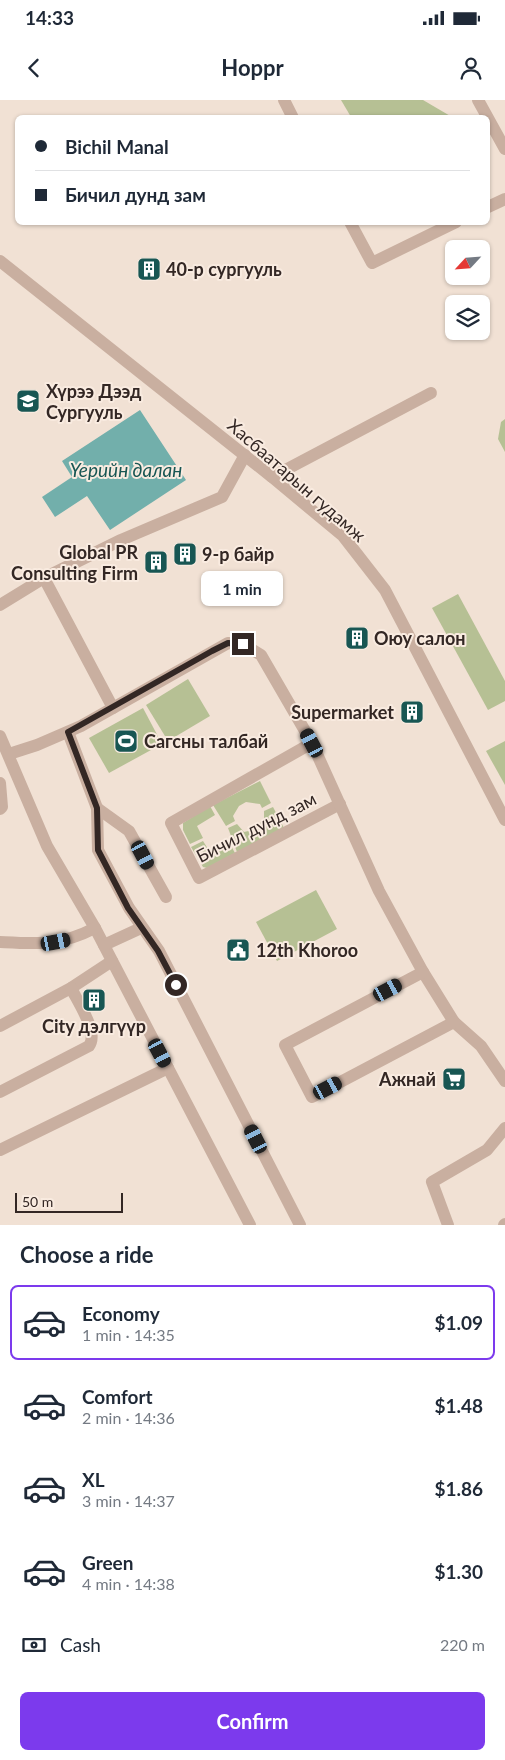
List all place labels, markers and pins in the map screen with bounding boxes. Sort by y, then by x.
building icon: 40-р сургууль [136,256,162,282]
place label: 40-р сургууль [166,258,282,280]
place label: Хүрээ Дээд Сургууль [46,380,142,423]
school or university icon: Хүрээ Дээд Сургууль [15,388,41,414]
place label: Global PR Consulting Firm [11,541,138,584]
building icon: 9-р байр [172,541,198,567]
place label: 9-р байр [202,543,274,565]
building icon: Global PR Consulting Firm [143,549,169,575]
building icon: Оюу салон [344,625,370,651]
place label: Оюу салон [374,627,466,649]
building icon: Supermarket [399,699,425,725]
place label: Supermarket [291,701,394,723]
sports icon: Сагсны талбай [113,728,139,754]
place label: Сагсны талбай [144,730,268,752]
public building icon: 12th Khoroo [225,937,251,963]
place label: 12th Khoroo [256,939,358,961]
building icon: City дэлгүүр [81,987,107,1013]
place label: City дэлгүүр [42,1015,146,1037]
supermarket icon: Ажнай [441,1066,467,1092]
place label: Ажнай [378,1068,436,1090]

